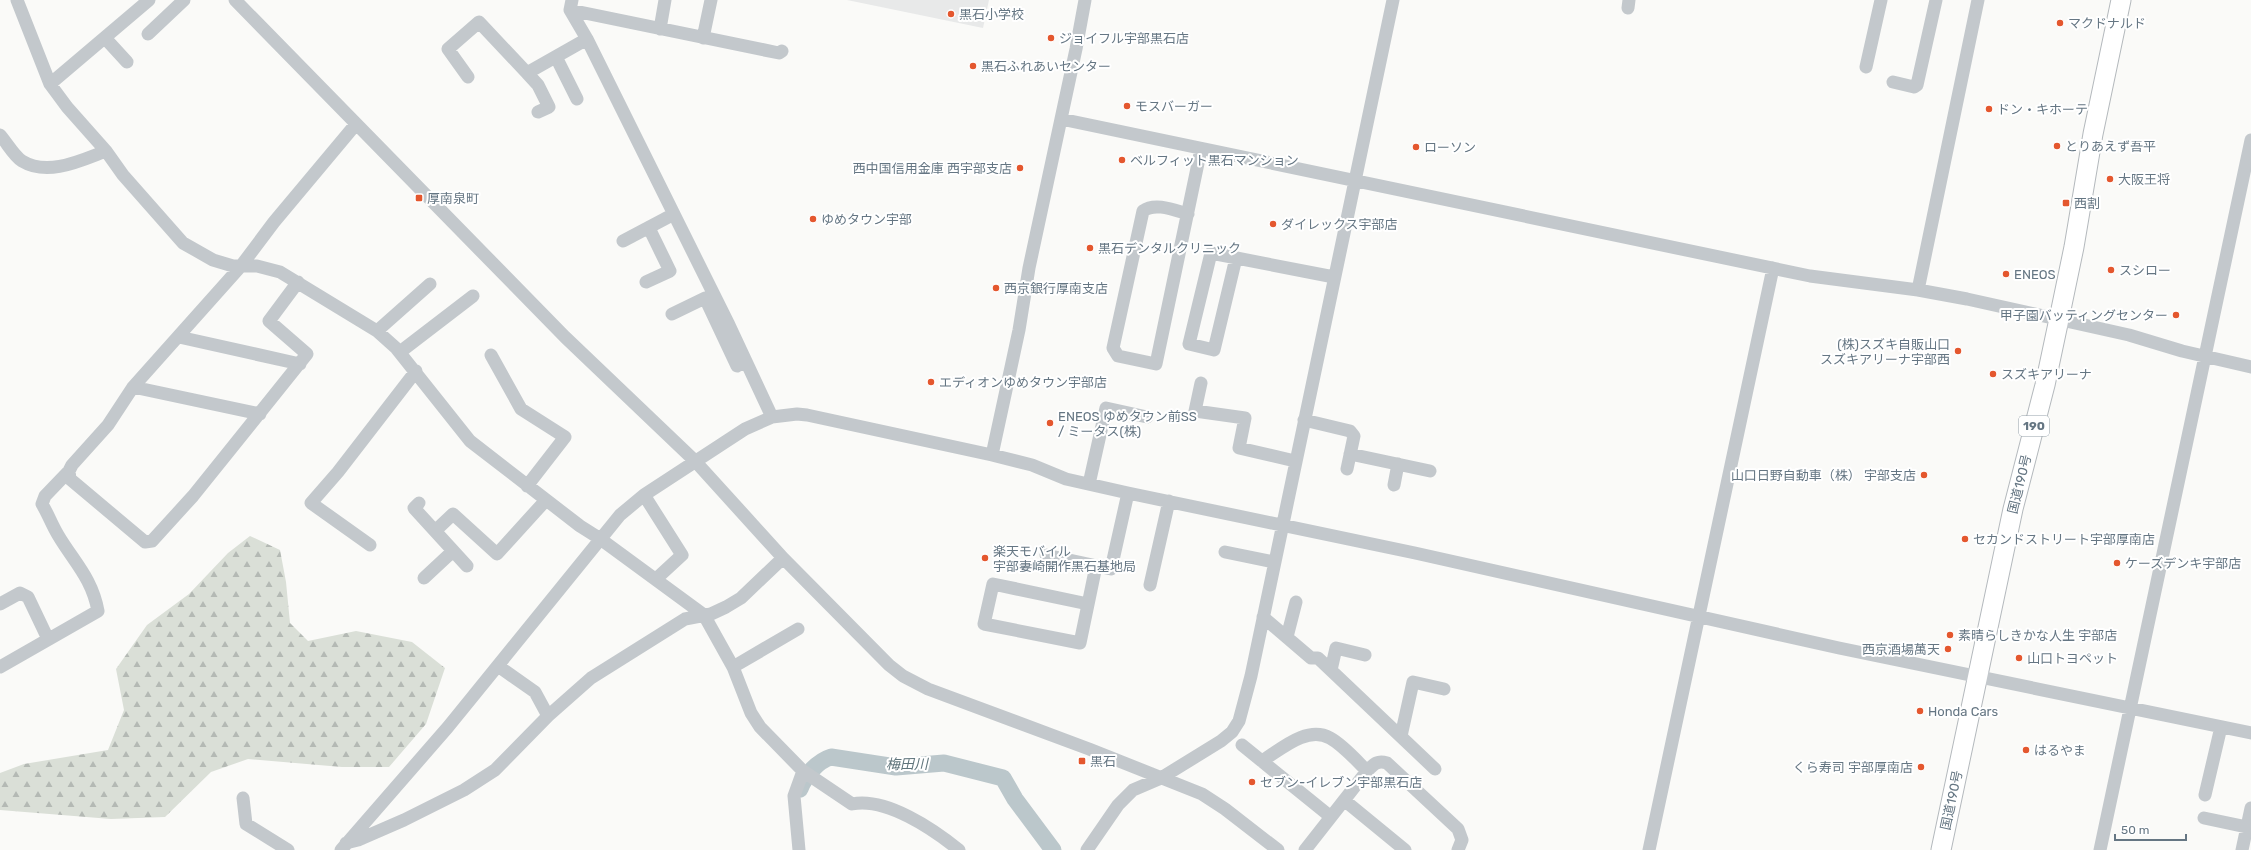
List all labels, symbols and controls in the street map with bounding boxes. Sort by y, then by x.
place label: 黒石小学校 [959,7,1024,22]
marker: 黒石小学校 [946,9,956,19]
place label: マクドナルド [2068,16,2146,31]
marker: マクドナルド [2055,18,2065,28]
place label: ジョイフル宇部黒石店 [1059,31,1189,46]
marker: ジョイフル宇部黒石店 [1046,33,1056,43]
place label: 黒石ふれあいセンター [981,59,1111,74]
marker: 黒石ふれあいセンター [968,61,978,71]
place label: モスバーガー [1135,99,1213,114]
marker: モスバーガー [1122,101,1132,111]
place label: ドン・キホーテ [1997,102,2088,117]
marker: ドン・キホーテ [1984,104,1994,114]
place label: とりあえず吾平 [2065,139,2156,154]
place label: ローソン [1424,140,1476,155]
marker: とりあえず吾平 [2052,141,2062,151]
marker: ローソン [1411,142,1421,152]
place label: ベルフィット黒石マンション [1130,153,1299,168]
marker: ベルフィット黒石マンション [1117,155,1127,165]
place label: 西中国信用金庫 西宇部支店 [853,161,1012,176]
marker: 西中国信用金庫 西宇部支店 [1015,163,1025,173]
place label: 大阪王将 [2118,172,2170,187]
marker: 大阪王将 [2105,174,2115,184]
place label: 厚南泉町 [427,191,479,206]
marker: 厚南泉町 [414,193,424,203]
place label: 西割 [2074,196,2100,211]
marker: 西割 [2061,198,2071,208]
place label: ゆめタウン宇部 [821,212,912,227]
marker: ゆめタウン宇部 [808,214,818,224]
place label: ダイレックス宇部店 [1281,217,1398,232]
marker: ダイレックス宇部店 [1268,219,1278,229]
place label: 黒石デンタルクリニック [1098,241,1241,256]
marker: 黒石デンタルクリニック [1085,243,1095,253]
place label: スシロー [2119,263,2171,278]
marker: スシロー [2106,265,2116,275]
place label: ENEOS [2014,267,2056,282]
marker: ENEOS [2001,269,2011,279]
place label: 西京銀行厚南支店 [1004,281,1108,296]
marker: 西京銀行厚南支店 [991,283,1001,293]
place label: 甲子園バッティングセンター [2000,308,2168,323]
marker: 甲子園バッティングセンター [2171,310,2181,320]
place label: (株)スズキ自販山口 スズキアリーナ宇部西 [1820,337,1950,367]
marker: (株)スズキ自販山口 スズキアリーナ宇部西 [1953,346,1963,356]
place label: スズキアリーナ [2001,367,2092,382]
marker: スズキアリーナ [1988,369,1998,379]
place label: エディオンゆめタウン宇部店 [939,375,1107,390]
marker: エディオンゆめタウン宇部店 [926,377,936,387]
place label: ENEOS ゆめタウン前SS / ミータス(株) [1058,409,1197,439]
road number: 190 [2019,416,2049,436]
marker: ENEOS ゆめタウン前SS / ミータス(株) [1045,418,1055,428]
street label: 国道190号 [2005,453,2034,515]
place label: 山口日野自動車（株） 宇部支店 [1731,468,1916,483]
marker: 山口日野自動車（株） 宇部支店 [1919,470,1929,480]
place label: セカンドストリート宇部厚南店 [1973,532,2155,547]
marker: セカンドストリート宇部厚南店 [1960,534,1970,544]
place label: 楽天モバイル 宇部妻崎開作黒石基地局 [993,544,1136,574]
marker: 楽天モバイル 宇部妻崎開作黒石基地局 [980,553,990,563]
place label: ケーズデンキ宇部店 [2125,556,2241,571]
marker: ケーズデンキ宇部店 [2112,558,2122,568]
place label: 素晴らしきかな人生 宇部店 [1958,628,2117,643]
marker: 素晴らしきかな人生 宇部店 [1945,630,1955,640]
place label: 西京酒場萬天 [1862,642,1940,657]
marker: 西京酒場萬天 [1943,644,1953,654]
place label: 山口トヨペット [2027,651,2118,666]
marker: 山口トヨペット [2014,653,2024,663]
place label: Honda Cars [1928,704,1998,719]
marker: Honda Cars [1915,706,1925,716]
place label: はるやま [2034,743,2086,758]
marker: はるやま [2021,745,2031,755]
place label: 黒石 [1090,754,1116,769]
water label: 梅田川 [886,756,930,773]
marker: 黒石 [1077,756,1087,766]
place label: くら寿司 宇部厚南店 [1793,760,1913,775]
marker: くら寿司 宇部厚南店 [1916,762,1926,772]
street label: 国道190号 [1938,769,1965,831]
place label: セブン-イレブン宇部黒石店 [1260,775,1422,790]
marker: セブン-イレブン宇部黒石店 [1247,777,1257,787]
scale bar [2115,816,2186,842]
text: 50 m [2121,823,2149,837]

